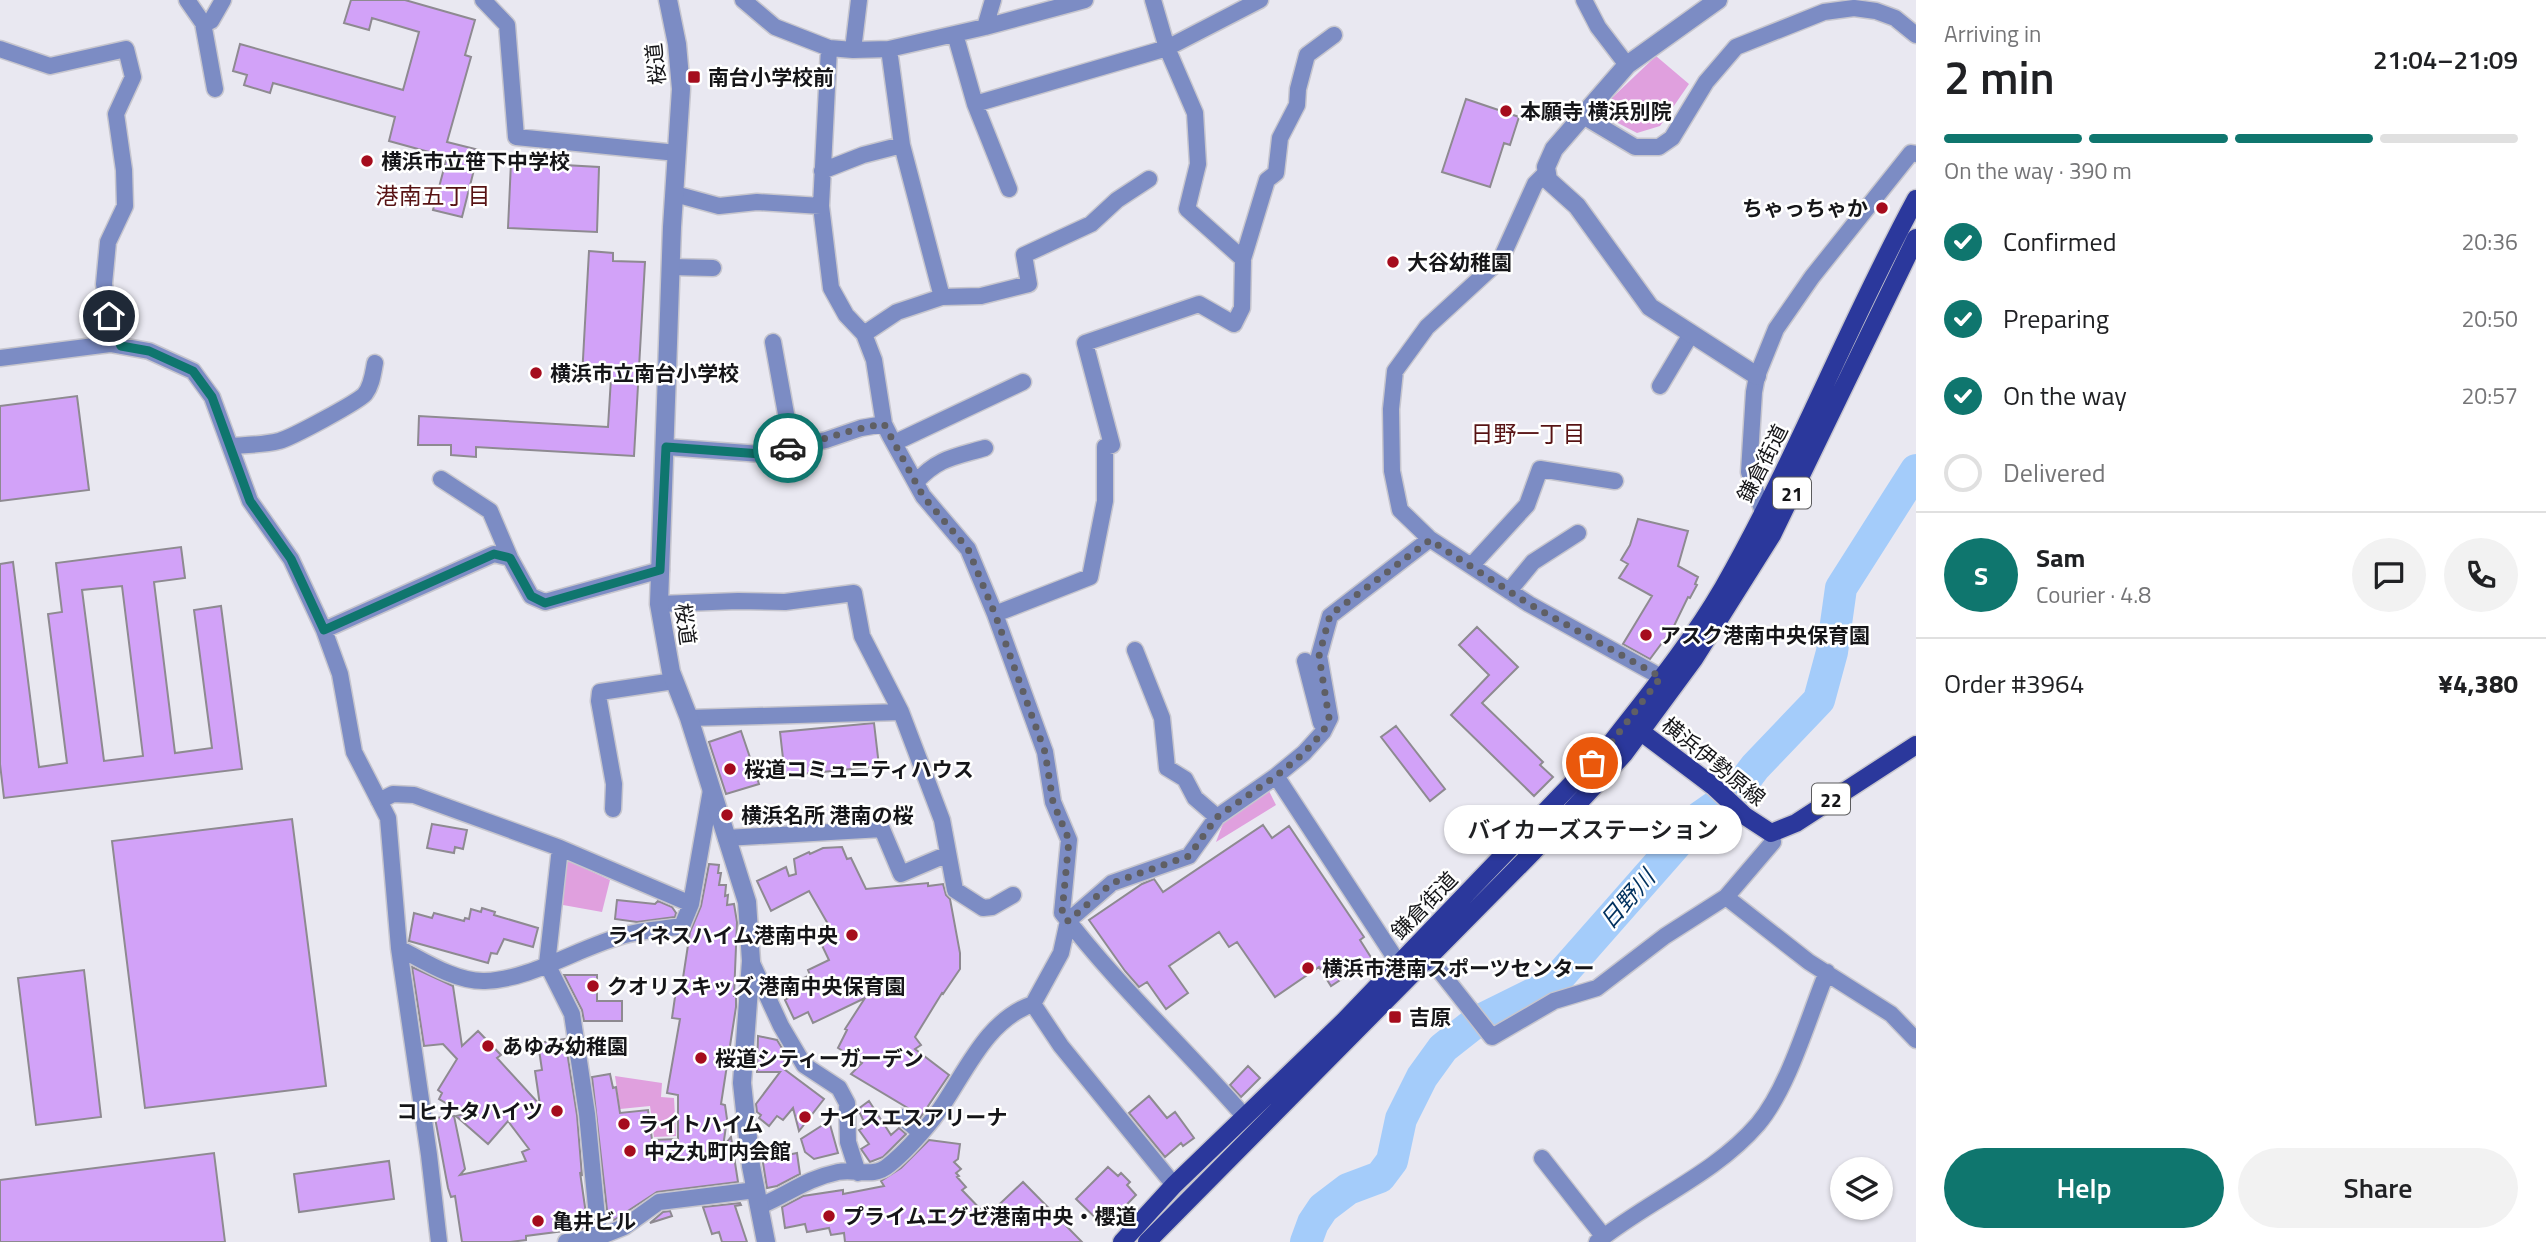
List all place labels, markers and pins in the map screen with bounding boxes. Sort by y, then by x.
place label: 南台小学校前 [708,61,834,93]
marker: 南台小学校前 [686,69,702,85]
place label: 本願寺 横浜別院 [1520,95,1672,127]
marker: 本願寺 横浜別院 [1498,103,1514,119]
place label: 横浜市立笹下中学校 [381,145,570,177]
marker: 横浜市立笹下中学校 [359,153,375,169]
place label: ちゃっちゃか [1742,192,1868,224]
marker: ちゃっちゃか [1874,200,1890,216]
place label: 大谷幼稚園 [1407,246,1512,278]
marker: 大谷幼稚園 [1385,254,1401,270]
pin [79,286,139,346]
place label: 横浜市立南台小学校 [550,357,739,389]
marker: 横浜市立南台小学校 [528,365,544,381]
place label: アスク港南中央保育園 [1660,619,1870,651]
marker: アスク港南中央保育園 [1638,627,1654,643]
pin [1562,733,1622,793]
place label: 桜道コミュニティハウス [744,753,974,785]
marker: 桜道コミュニティハウス [722,761,738,777]
place label: 横浜名所 港南の桜 [741,799,914,831]
callout: バイカーズステーション [1443,805,1741,854]
marker: 横浜名所 港南の桜 [719,807,735,823]
place label: ライネスハイム港南中央 [608,919,838,951]
marker: ライネスハイム港南中央 [844,927,860,943]
place label: 横浜市港南スポーツセンター [1322,952,1595,984]
marker: 横浜市港南スポーツセンター [1300,960,1316,976]
place label: クオリスキッズ 港南中央保育園 [607,970,906,1002]
marker: クオリスキッズ 港南中央保育園 [585,978,601,994]
place label: 吉原 [1409,1001,1451,1033]
marker: 吉原 [1387,1009,1403,1025]
place label: あゆみ幼稚園 [502,1030,628,1062]
marker: あゆみ幼稚園 [480,1038,496,1054]
place label: 桜道シティーガーデン [715,1042,924,1074]
marker: 桜道シティーガーデン [693,1050,709,1066]
place label: コヒナタハイツ [396,1095,543,1127]
place label: ナイスエスアリーナ [819,1101,1007,1133]
marker: コヒナタハイツ [549,1103,565,1119]
place label: ライトハイム [638,1108,763,1140]
marker: ナイスエスアリーナ [797,1109,813,1125]
marker: ライトハイム [616,1116,632,1132]
place label: 中之丸町内会館 [644,1135,791,1167]
marker: 中之丸町内会館 [622,1143,638,1159]
place label: プライムエグゼ港南中央・櫻道 [843,1200,1137,1232]
place label: 亀井ビル [552,1205,636,1237]
marker: プライムエグゼ港南中央・櫻道 [821,1208,837,1224]
marker: 亀井ビル [530,1213,546,1229]

